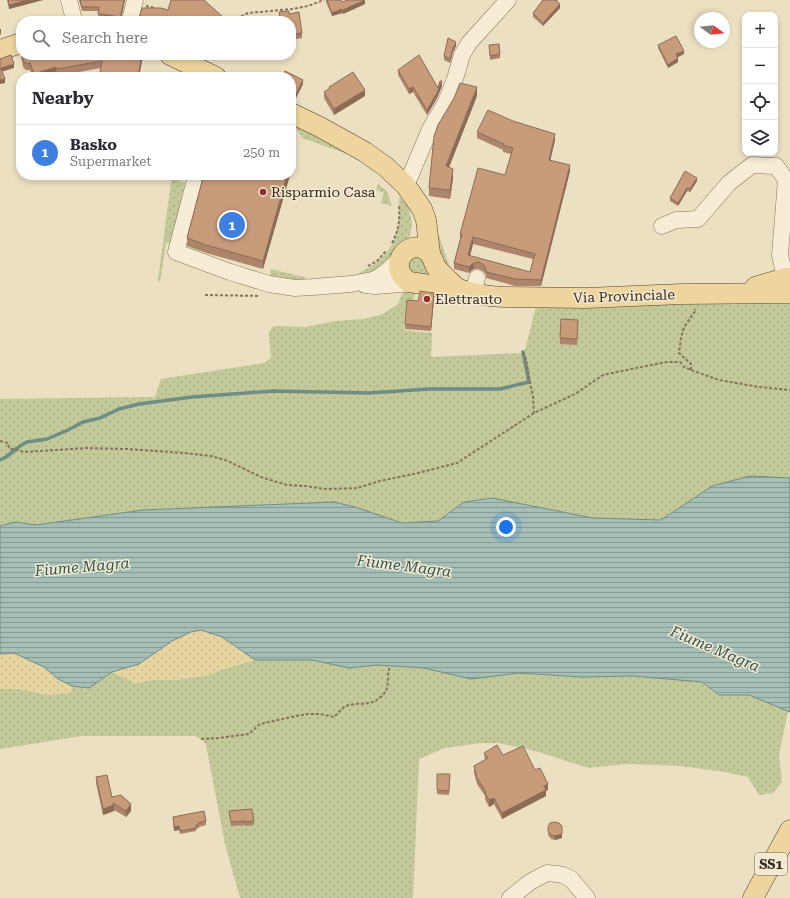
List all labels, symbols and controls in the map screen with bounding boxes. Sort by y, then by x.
north arrow [694,12,730,48]
map controls [742,12,778,156]
button: + [742,12,778,48]
search box [16,16,296,60]
icon: search [30,27,52,49]
text: Search here [62,29,148,47]
button: − [742,48,778,84]
button: locate [742,84,778,120]
text: Nearby [32,88,94,108]
button: layers [742,120,778,156]
text: Basko [70,136,117,154]
text: 1 [41,145,49,160]
text: 250 m [243,145,280,160]
text: Supermarket [70,154,151,169]
place label: Risparmio Casa [271,184,376,200]
marker: Risparmio Casa [258,187,268,197]
pin: 1 [219,210,245,240]
street label: Via Provinciale [573,286,675,306]
place label: Elettrauto [435,291,502,307]
marker: Elettrauto [422,294,432,304]
your location [496,517,516,537]
water label: Fiume Magra [355,551,452,581]
water label: Fiume Magra [33,554,130,580]
water label: Fiume Magra [667,622,762,676]
road number: SS1 [755,853,787,875]

